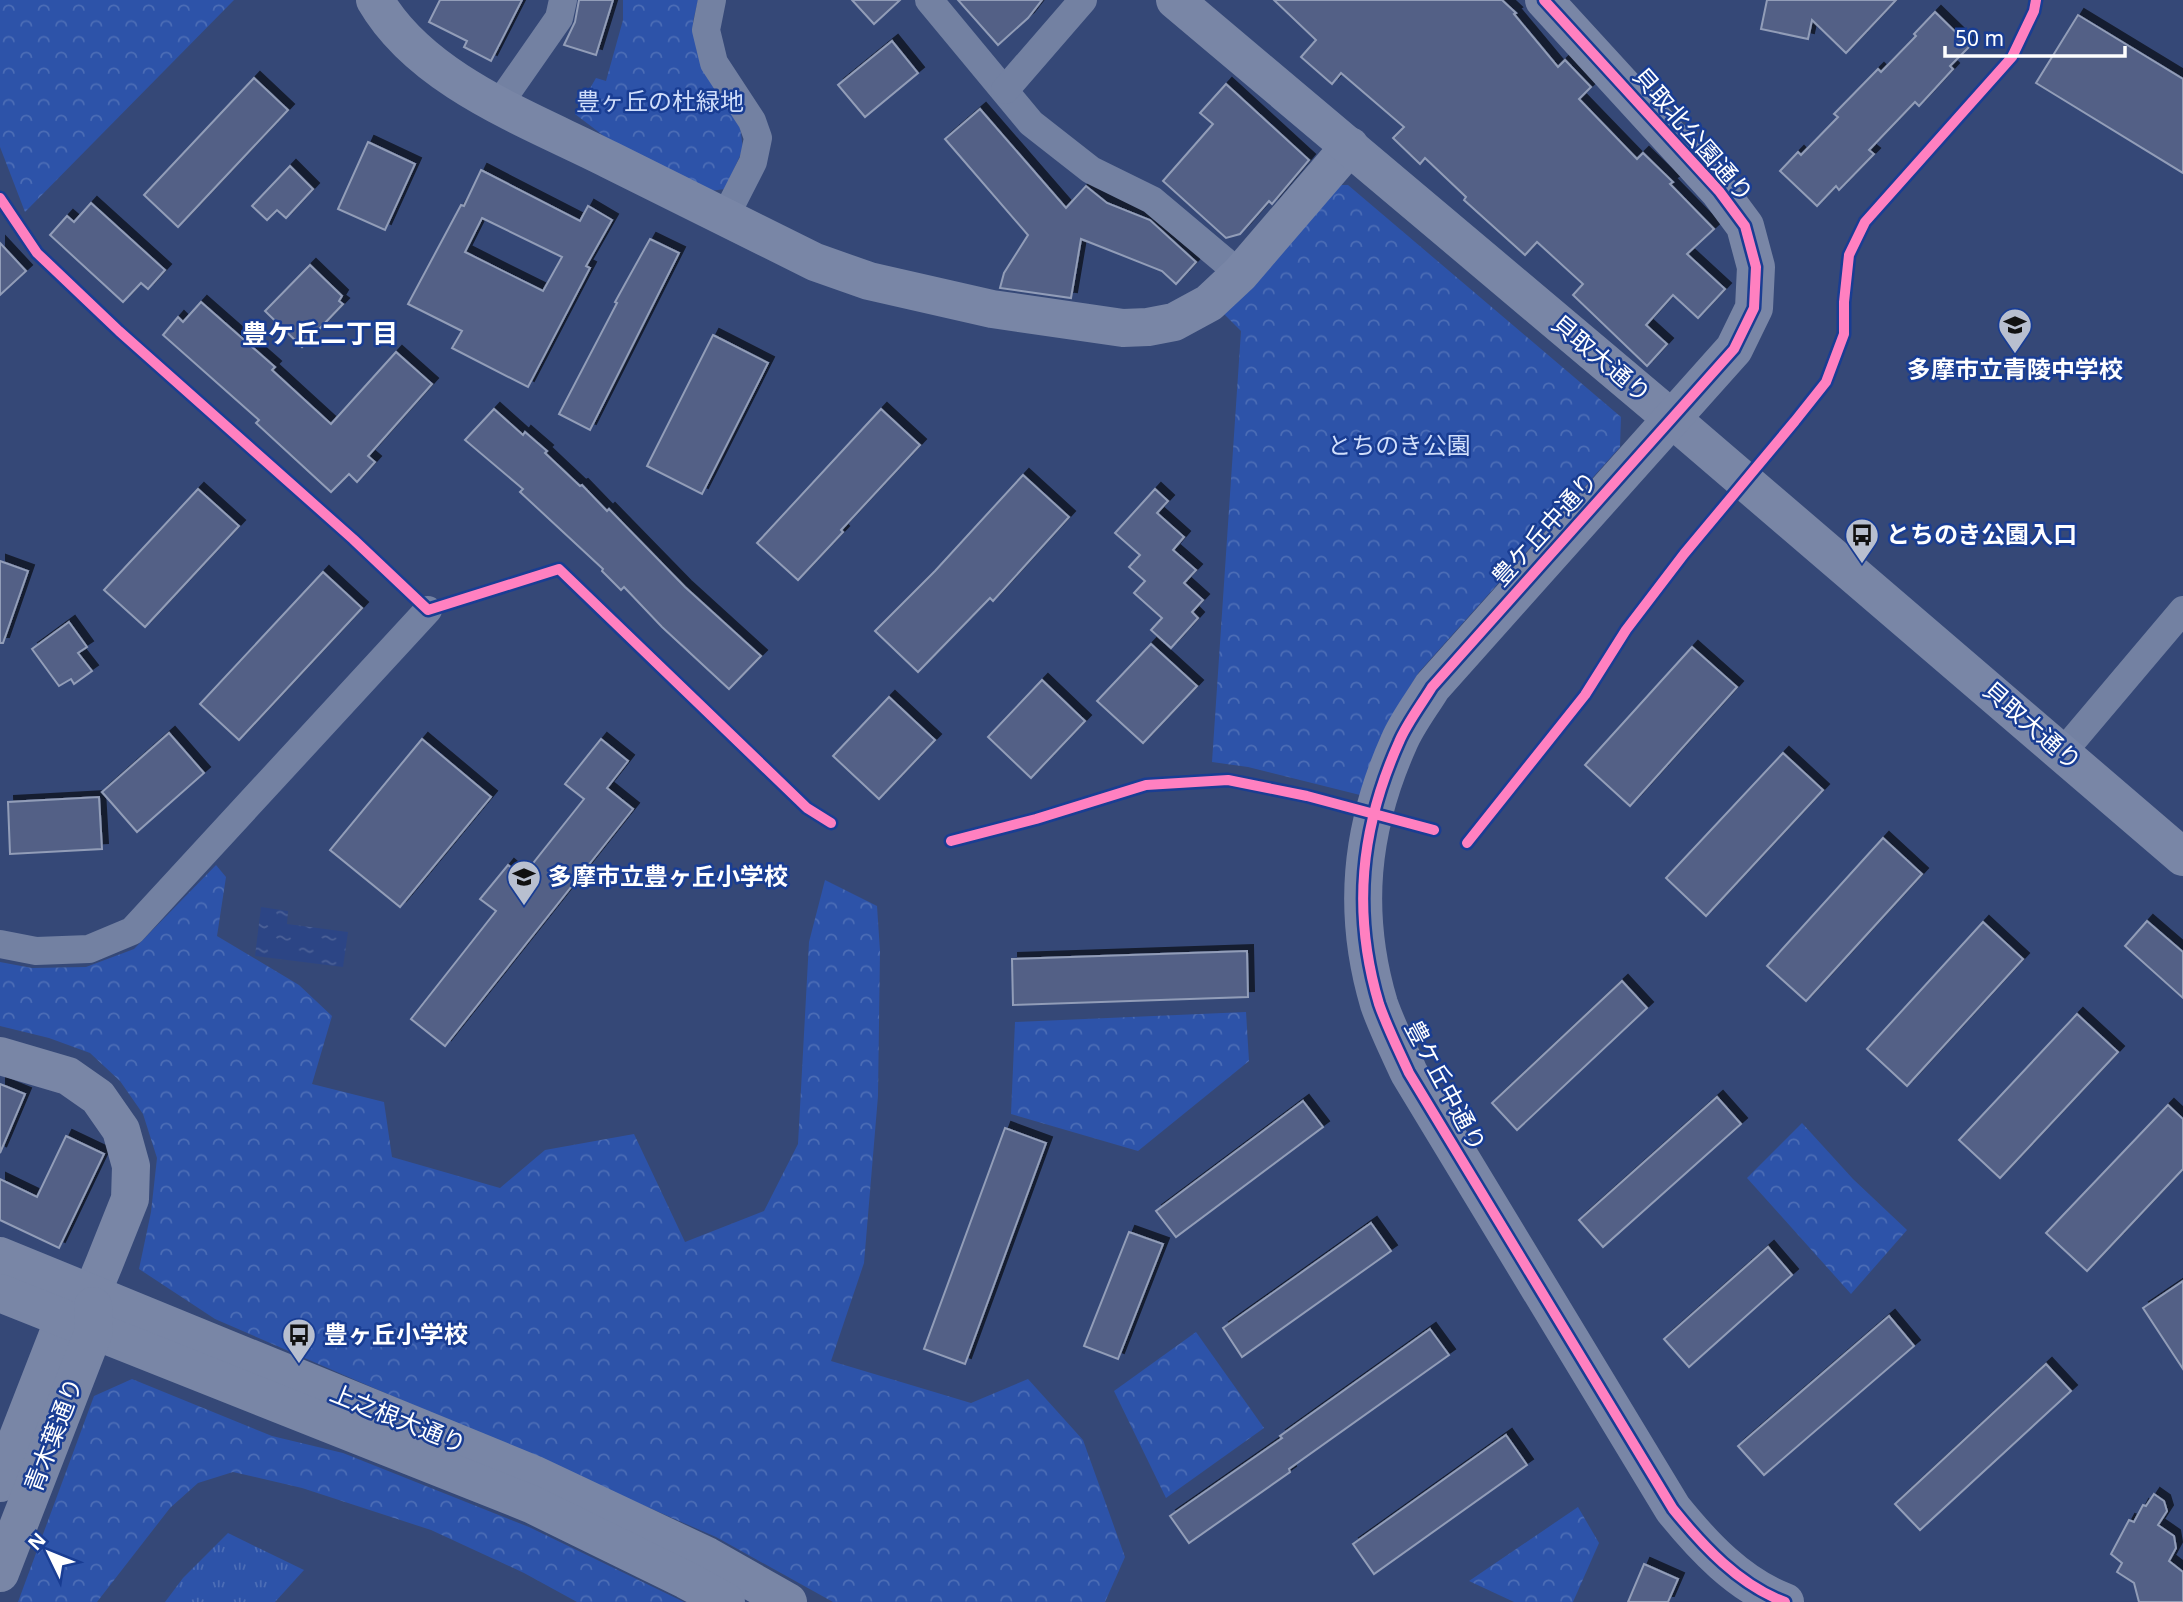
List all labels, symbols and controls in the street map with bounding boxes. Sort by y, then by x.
scale bar [1945,14,2125,58]
text: 50 m [1955,24,2004,52]
street label: 貝取北公園通り [1627,60,1762,208]
park label: 豊ヶ丘の杜緑地 [576,84,744,117]
school or university icon: 多摩市立青陵中学校 [1996,306,2034,355]
street label: 貝取大通り [1545,307,1659,409]
district label: 豊ケ丘二丁目 [242,315,398,351]
place label: 多摩市立青陵中学校 [1907,352,2123,385]
park label: とちのき公園 [1327,428,1471,461]
street label: 豊ケ丘中通り [1483,463,1604,593]
bus stop icon: とちのき公園入口 [1843,516,1881,565]
place label: とちのき公園入口 [1886,517,2077,550]
street label: 貝取大通り [1977,673,2089,777]
school or university icon: 多摩市立豊ヶ丘小学校 [505,858,543,907]
place label: 多摩市立豊ヶ丘小学校 [548,859,788,892]
street label: 豊ケ丘中通り [1398,1014,1495,1157]
bus stop icon: 豊ヶ丘小学校 [280,1316,318,1365]
place label: 豊ヶ丘小学校 [324,1317,468,1350]
street label: 青木葉通り [16,1373,90,1496]
street label: 上之根大通り [326,1375,472,1460]
north arrow [14,1518,84,1588]
text: N [22,1527,51,1556]

